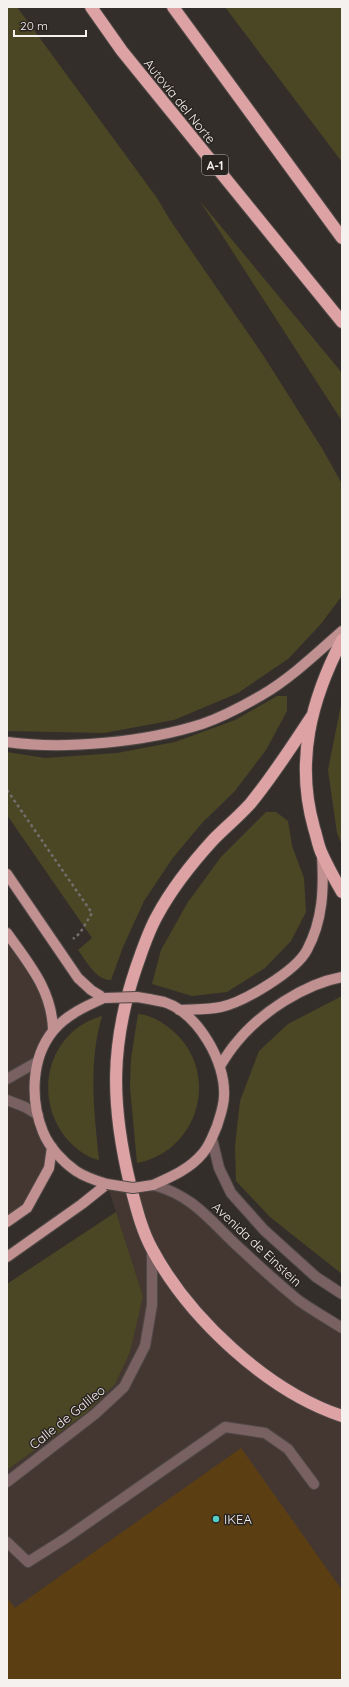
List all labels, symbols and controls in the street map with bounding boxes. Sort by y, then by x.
scale bar [14,12,86,38]
text: 20 m [20,18,48,33]
street label: Autovía del Norte [141,55,219,147]
road number: A-1 [202,155,228,175]
street label: Avenida de Einstein [209,1198,305,1290]
street label: Calle de Galileo [26,1381,108,1452]
place label: IKEA [224,1511,252,1527]
marker: IKEA [211,1514,221,1524]

